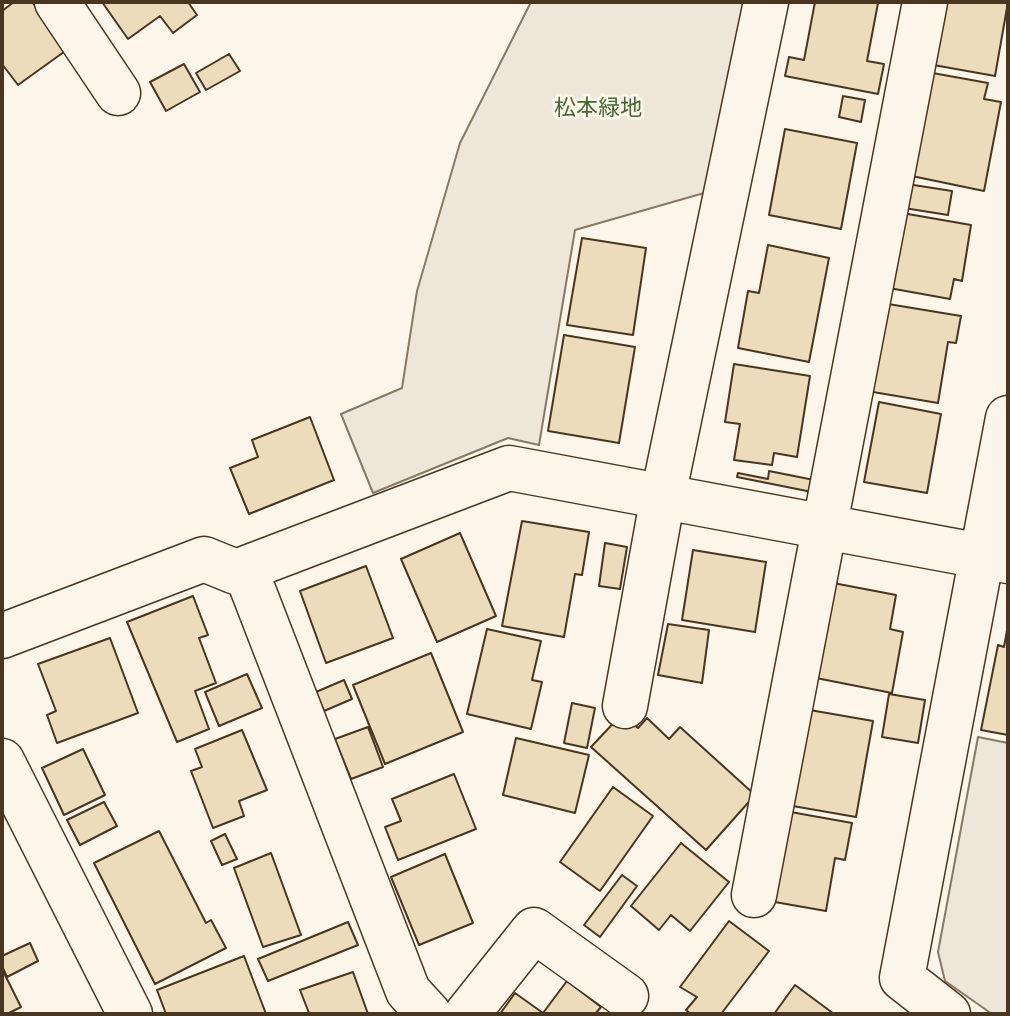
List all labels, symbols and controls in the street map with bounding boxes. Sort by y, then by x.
park label: 松本緑地 [554,97,642,123]

